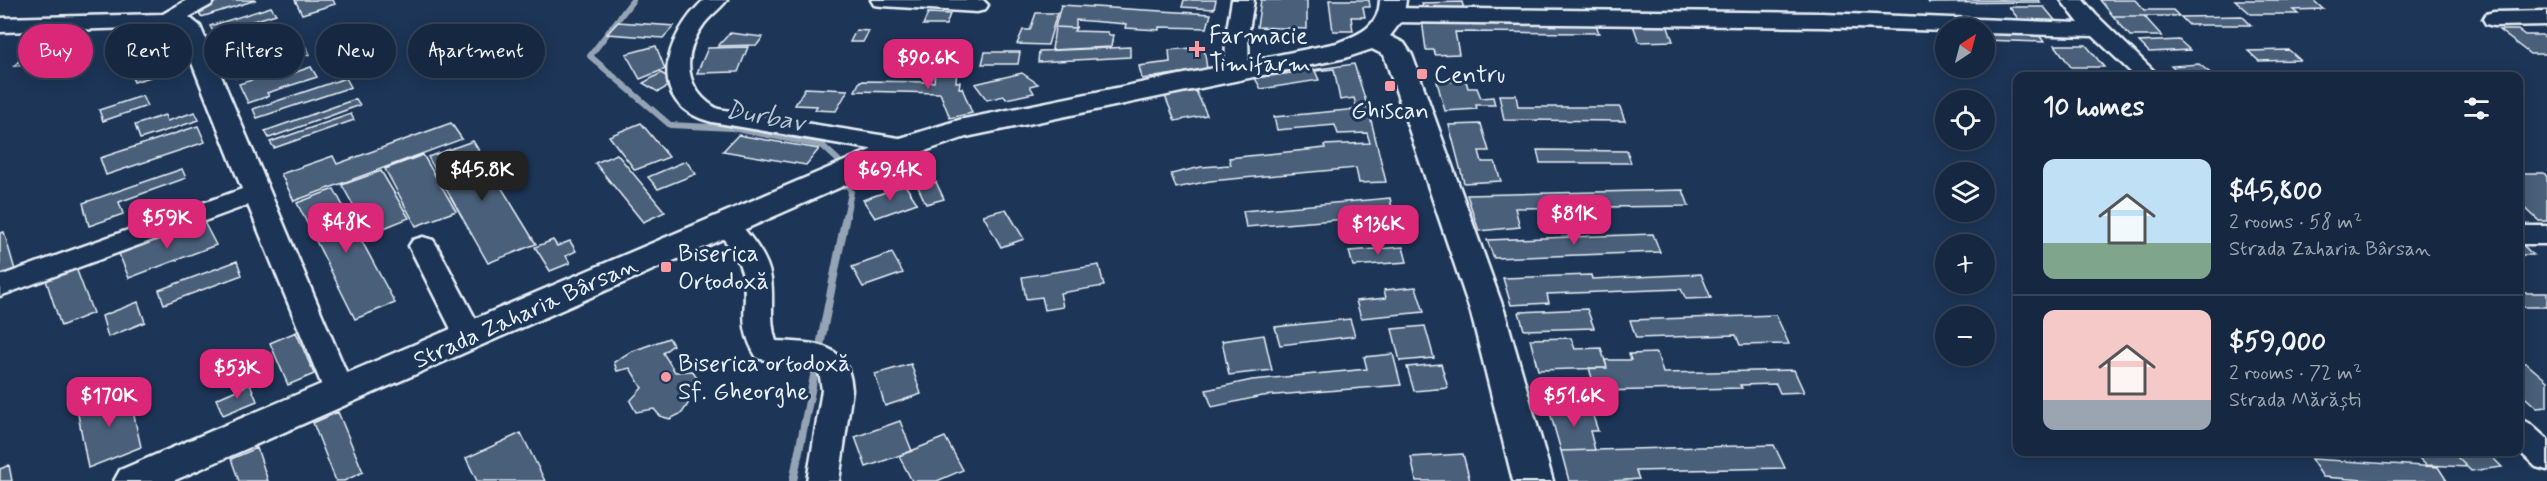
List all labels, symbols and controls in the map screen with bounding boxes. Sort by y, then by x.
north arrow [1935,18,1995,78]
map controls [1935,18,1995,366]
place label: Farmacie Timifarm [1209,21,1311,80]
chip: Buy [18,24,93,78]
chip: Rent [105,24,192,78]
chip: Filters [204,24,304,78]
chip: New [316,24,396,78]
chip: Apartment [408,24,545,78]
pin: $90.6K [879,39,977,90]
marker: Farmacie Timifarm [1190,42,1204,56]
text: $90.6K [897,45,959,72]
place label: Centru [1434,60,1505,91]
marker: Centru [1415,67,1429,81]
marker: Ghiscan [1383,79,1397,93]
button: locate [1935,90,1995,150]
text: 10 homes [2043,91,2144,125]
icon: filters [2460,92,2493,125]
water label: Durbav [722,93,810,141]
place label: Ghiscan [1351,96,1429,127]
pin: $45.8K [433,151,531,202]
pin: $69.4K [841,151,939,202]
text: $45.8K [450,157,514,184]
text: $69.4K [858,157,922,184]
button: layers [1935,162,1995,222]
text: $45,800 [2229,175,2322,209]
icon: home [2091,183,2163,255]
pin: $81K [1538,195,1610,246]
pin: $59K [131,199,203,250]
text: $81K [1551,201,1597,228]
pin: $48K [310,203,382,254]
text: $59K [142,205,192,232]
pin: $136K [1336,205,1420,256]
text: $48K [322,209,370,236]
text: 2 rooms · 58 m² [2229,209,2362,236]
text: $136K [1352,211,1404,238]
button: + [1935,234,1995,294]
text: Strada Zaharia Bârsan [2229,236,2431,263]
place label: Biserica Ortodoxă [678,239,769,298]
street label: Strada Zaharia Bârsan [409,250,643,377]
marker: Biserica Ortodoxă [659,260,673,274]
button: − [1935,306,1995,366]
text: $59,000 [2229,326,2326,360]
icon: home [2091,334,2163,406]
pin: $53K [201,349,273,400]
place label: Biserica ortodoxă Sf. Gheorghe [678,349,851,408]
text: $53K [214,355,260,382]
text: 2 rooms · 72 m² [2229,360,2362,387]
marker: Biserica ortodoxă Sf. Gheorghe [659,370,673,384]
pin: $170K [67,377,151,428]
pin: $51.6K [1525,377,1623,428]
text: $170K [81,383,137,410]
text: $51.6K [1544,383,1604,410]
text: Strada Mărăști [2229,387,2361,414]

